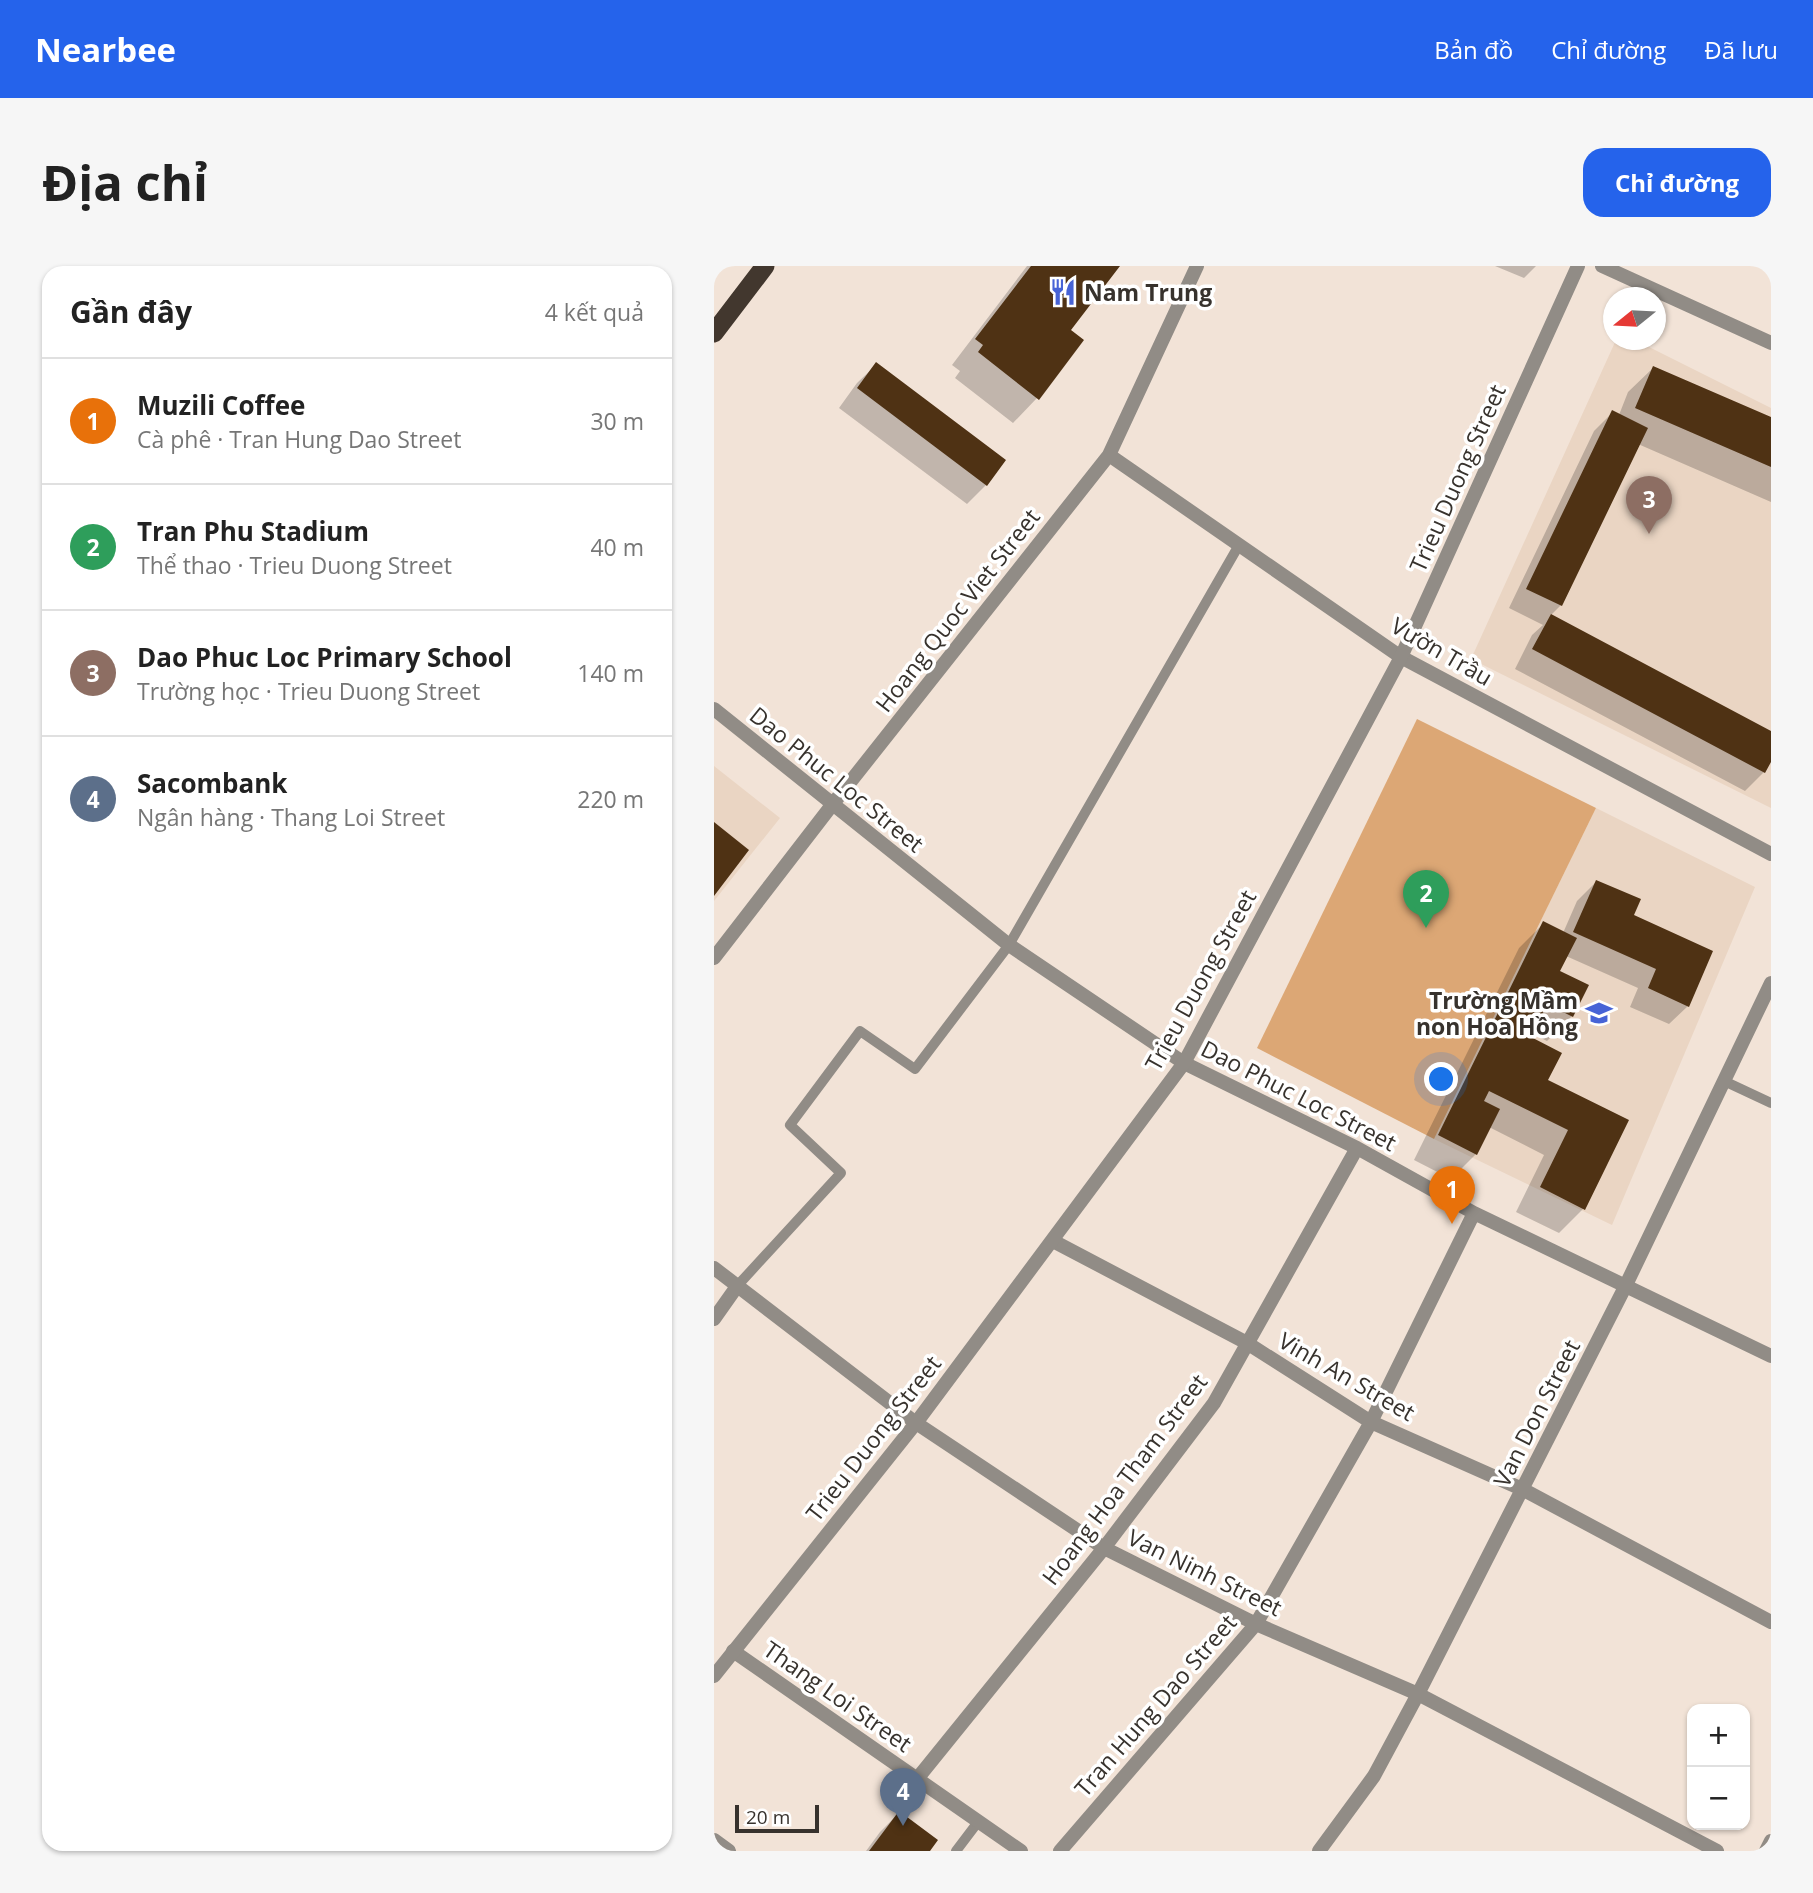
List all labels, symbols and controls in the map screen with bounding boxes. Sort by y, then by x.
text: Nearbee [35,27,176,72]
text: Bản đồ [1434,33,1513,66]
text: Chỉ đường [1551,33,1666,66]
text: Đã lưu [1704,33,1778,66]
button: Chỉ đường [1583,148,1771,217]
text: Địa chỉ [42,149,208,215]
place label: Nam Trung [1084,276,1212,308]
restaurant icon: Nam Trung [1048,277,1078,307]
north arrow [1603,287,1666,350]
text: Gần đây [70,291,192,332]
text: 4 kết quả [545,296,644,328]
street label: Trieu Duong Street [1401,379,1513,577]
text: Muzili Coffee [137,387,305,423]
text: 1 [86,405,100,437]
text: 30 m [590,405,644,437]
text: Cà phê · Tran Hung Dao Street [137,423,461,455]
pin: 3 [1626,476,1672,534]
street label: Hoang Quoc Viet Street [867,502,1047,718]
text: Tran Phu Stadium [137,513,369,549]
text: 2 [86,531,100,563]
text: 40 m [590,531,644,563]
text: Thể thao · Trieu Duong Street [137,549,452,581]
street label: Vườn Trầu [1385,609,1499,693]
text: Dao Phuc Loc Primary School [137,639,512,675]
text: 3 [86,657,100,689]
text: 140 m [577,657,644,689]
text: Trường học · Trieu Duong Street [137,675,480,707]
street label: Dao Phuc Loc Street [743,699,931,859]
text: Sacombank [137,765,287,801]
text: 4 [86,783,100,815]
text: 220 m [577,783,644,815]
text: Ngân hàng · Thang Loi Street [137,801,445,833]
pin: 2 [1403,870,1449,928]
street label: Trieu Duong Street [1137,884,1263,1076]
place label: Trường Mầm non Hoa Hồng [1416,984,1578,1042]
school or university icon: Trường Mầm non Hoa Hồng [1584,998,1614,1028]
street label: Dao Phuc Loc Street [1196,1032,1402,1158]
your location [1424,1062,1458,1096]
pin: 1 [1429,1166,1475,1224]
street label: Vinh An Street [1273,1324,1421,1428]
street label: Van Don Street [1485,1334,1587,1492]
street label: Trieu Duong Street [798,1348,948,1528]
street label: Hoang Hoa Tham Street [1034,1367,1214,1591]
street label: Van Ninh Street [1122,1521,1288,1623]
street label: Tran Hung Dao Street [1067,1607,1243,1803]
street label: Thang Loi Street [758,1633,918,1759]
map controls [1687,1704,1750,1830]
button: + [1687,1704,1750,1767]
button: − [1687,1767,1750,1830]
pin: 4 [880,1768,926,1826]
scale bar [735,1802,819,1834]
text: 20 m [746,1804,790,1830]

